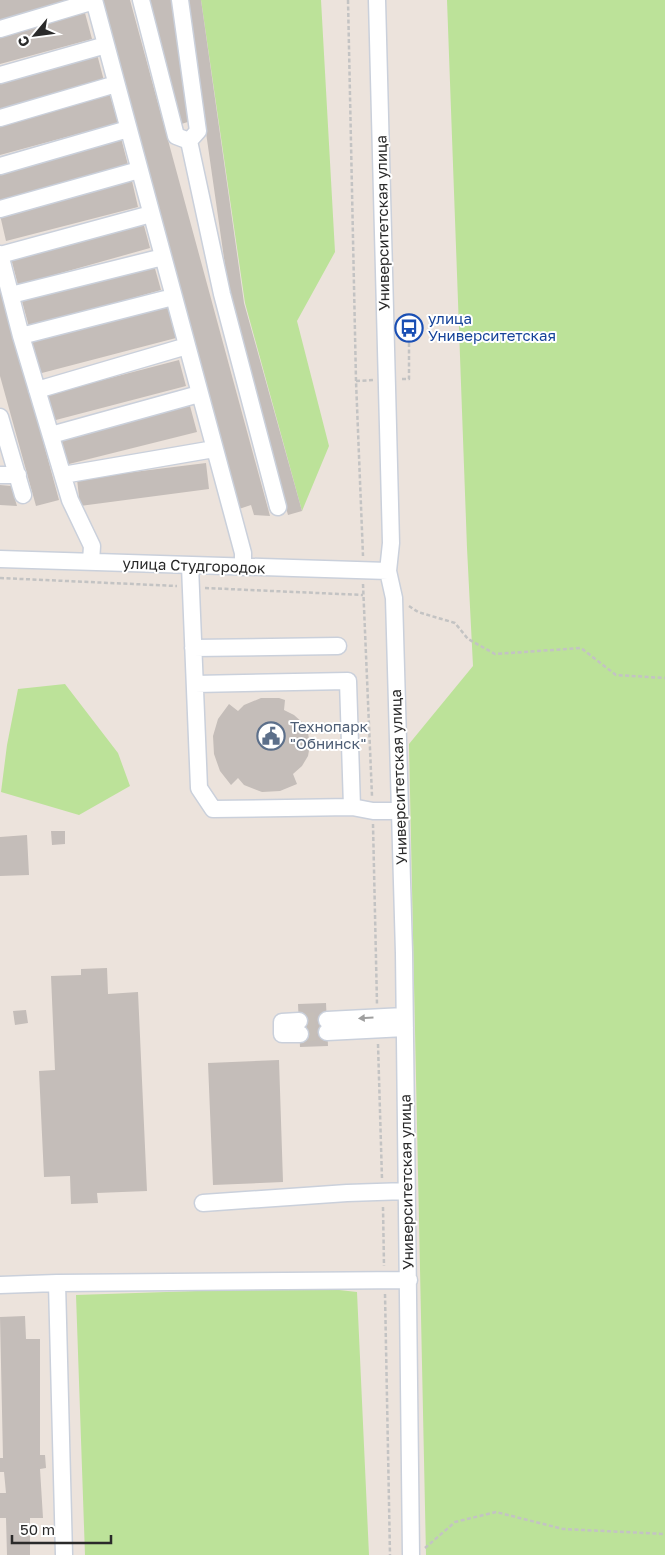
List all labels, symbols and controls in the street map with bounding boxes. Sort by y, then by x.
north arrow [10,10,60,60]
text: С [13,33,33,50]
street label: Университетская улица [371,135,393,311]
place label: улица Университетская [428,309,556,344]
bus stop icon: улица Университетская [394,313,424,343]
street label: улица Студгородок [122,554,266,577]
street label: Университетская улица [386,689,410,865]
place label: Технопарк "Обнинск" [290,717,368,752]
public building icon: Технопарк "Обнинск" [256,721,286,751]
one-way arrow [357,1014,373,1022]
street label: Университетская улица [395,1094,417,1270]
scale bar [12,1512,111,1544]
text: 50 m [20,1520,55,1538]

